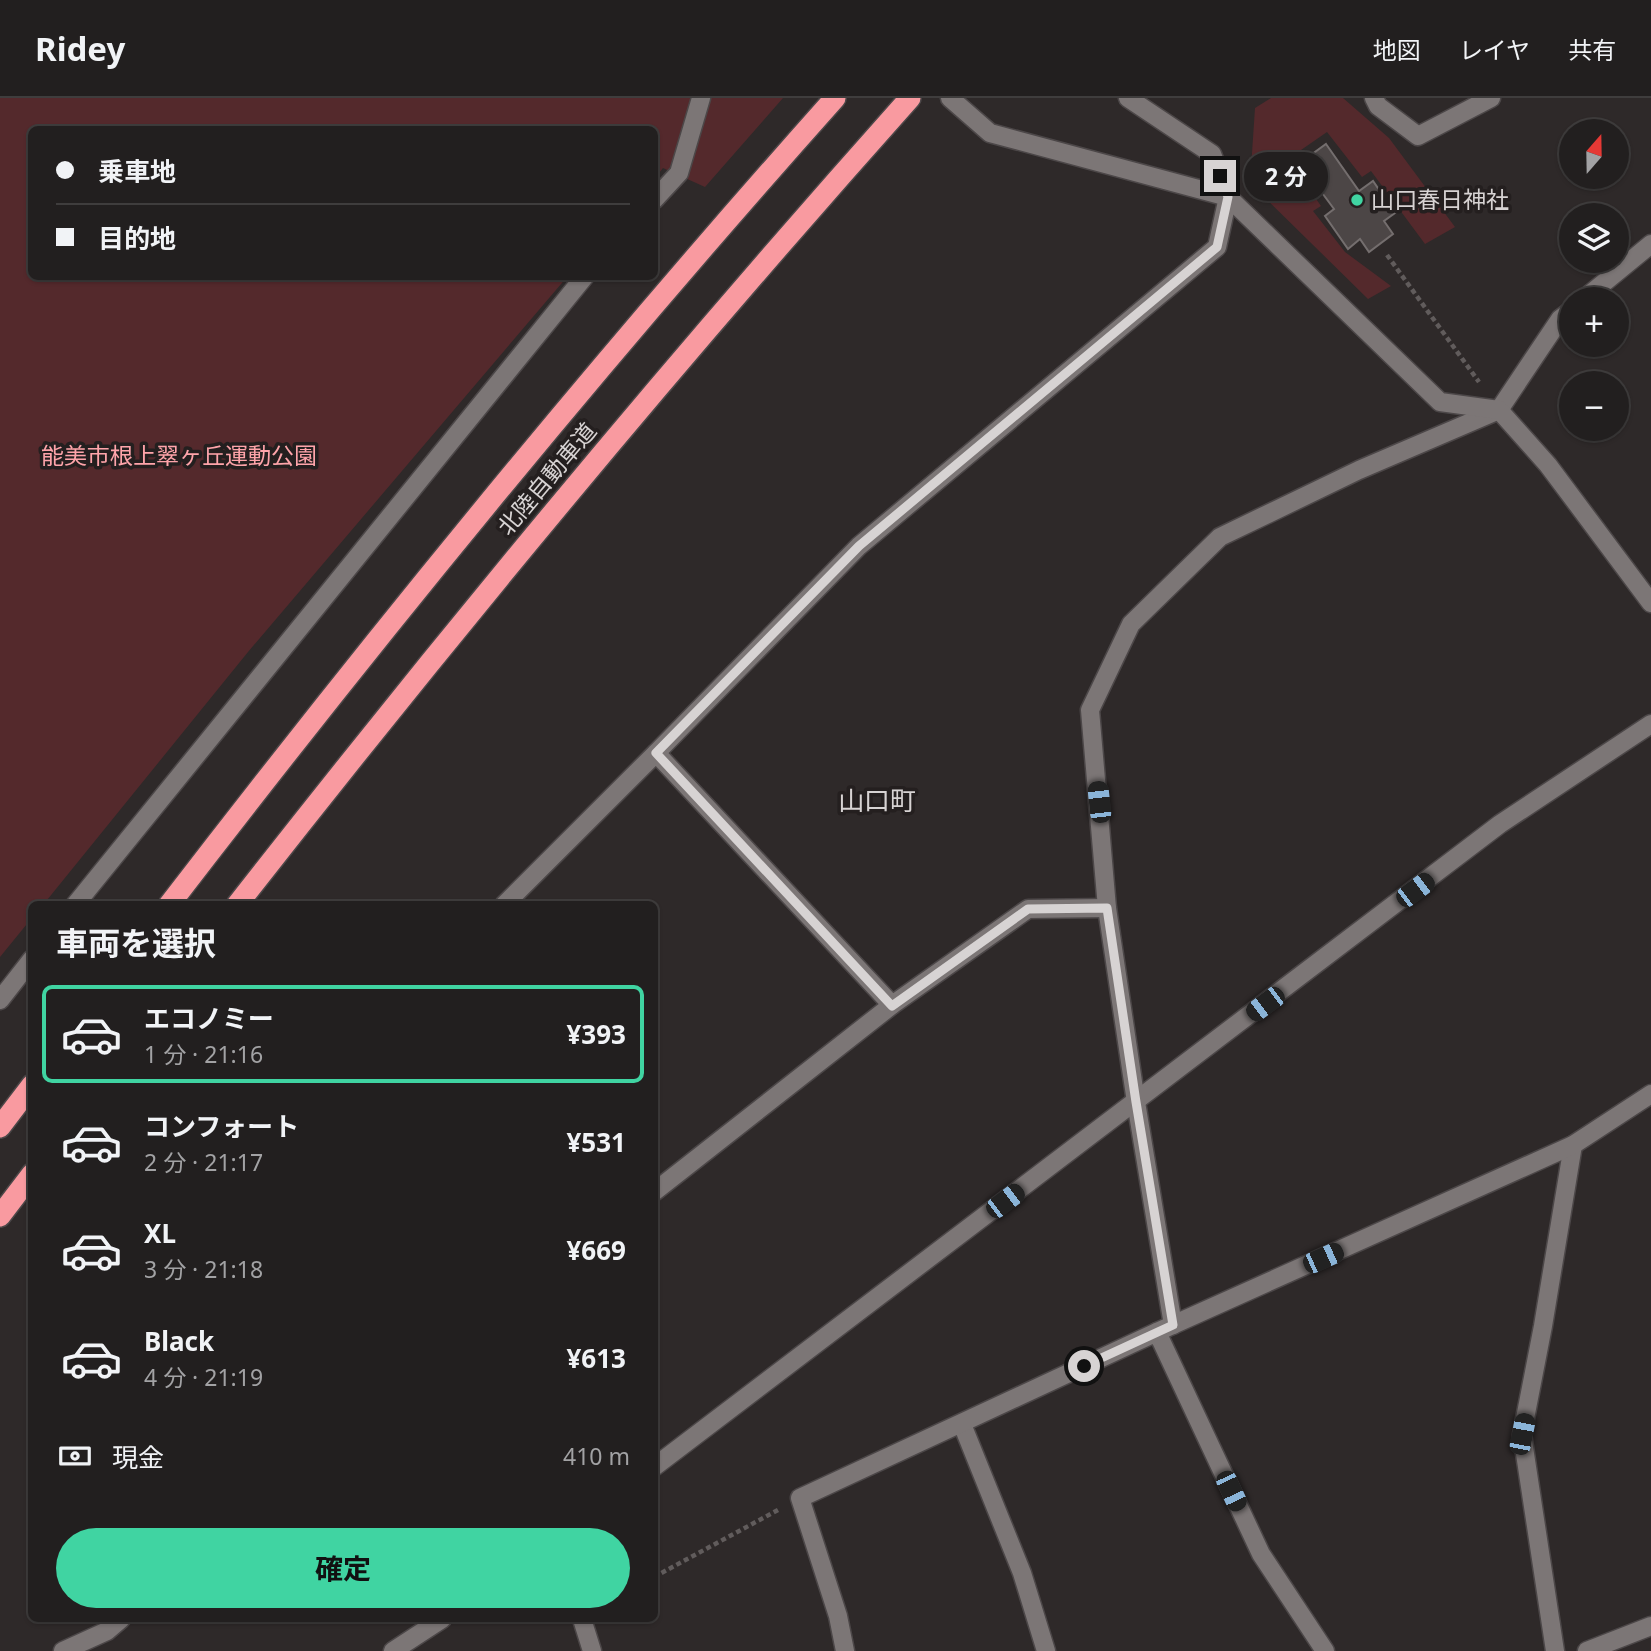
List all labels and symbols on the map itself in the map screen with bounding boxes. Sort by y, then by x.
north arrow [1559,119,1629,189]
callout: 2 分 [1244,152,1328,200]
route end [1204,160,1236,192]
place label: 山口春日神社 [1371,183,1509,215]
marker: 山口春日神社 [1349,192,1365,208]
street label: 北陸自動車道 [490,415,603,541]
park label: 能美市根上翠ヶ丘運動公園 [41,439,317,471]
car [1087,780,1112,824]
district label: 山口町 [838,782,916,818]
car [1392,869,1439,911]
car [1242,983,1289,1025]
car [982,1180,1029,1222]
car [1300,1240,1347,1276]
route start [1068,1350,1100,1382]
car [1508,1411,1537,1457]
car [1213,1468,1250,1514]

